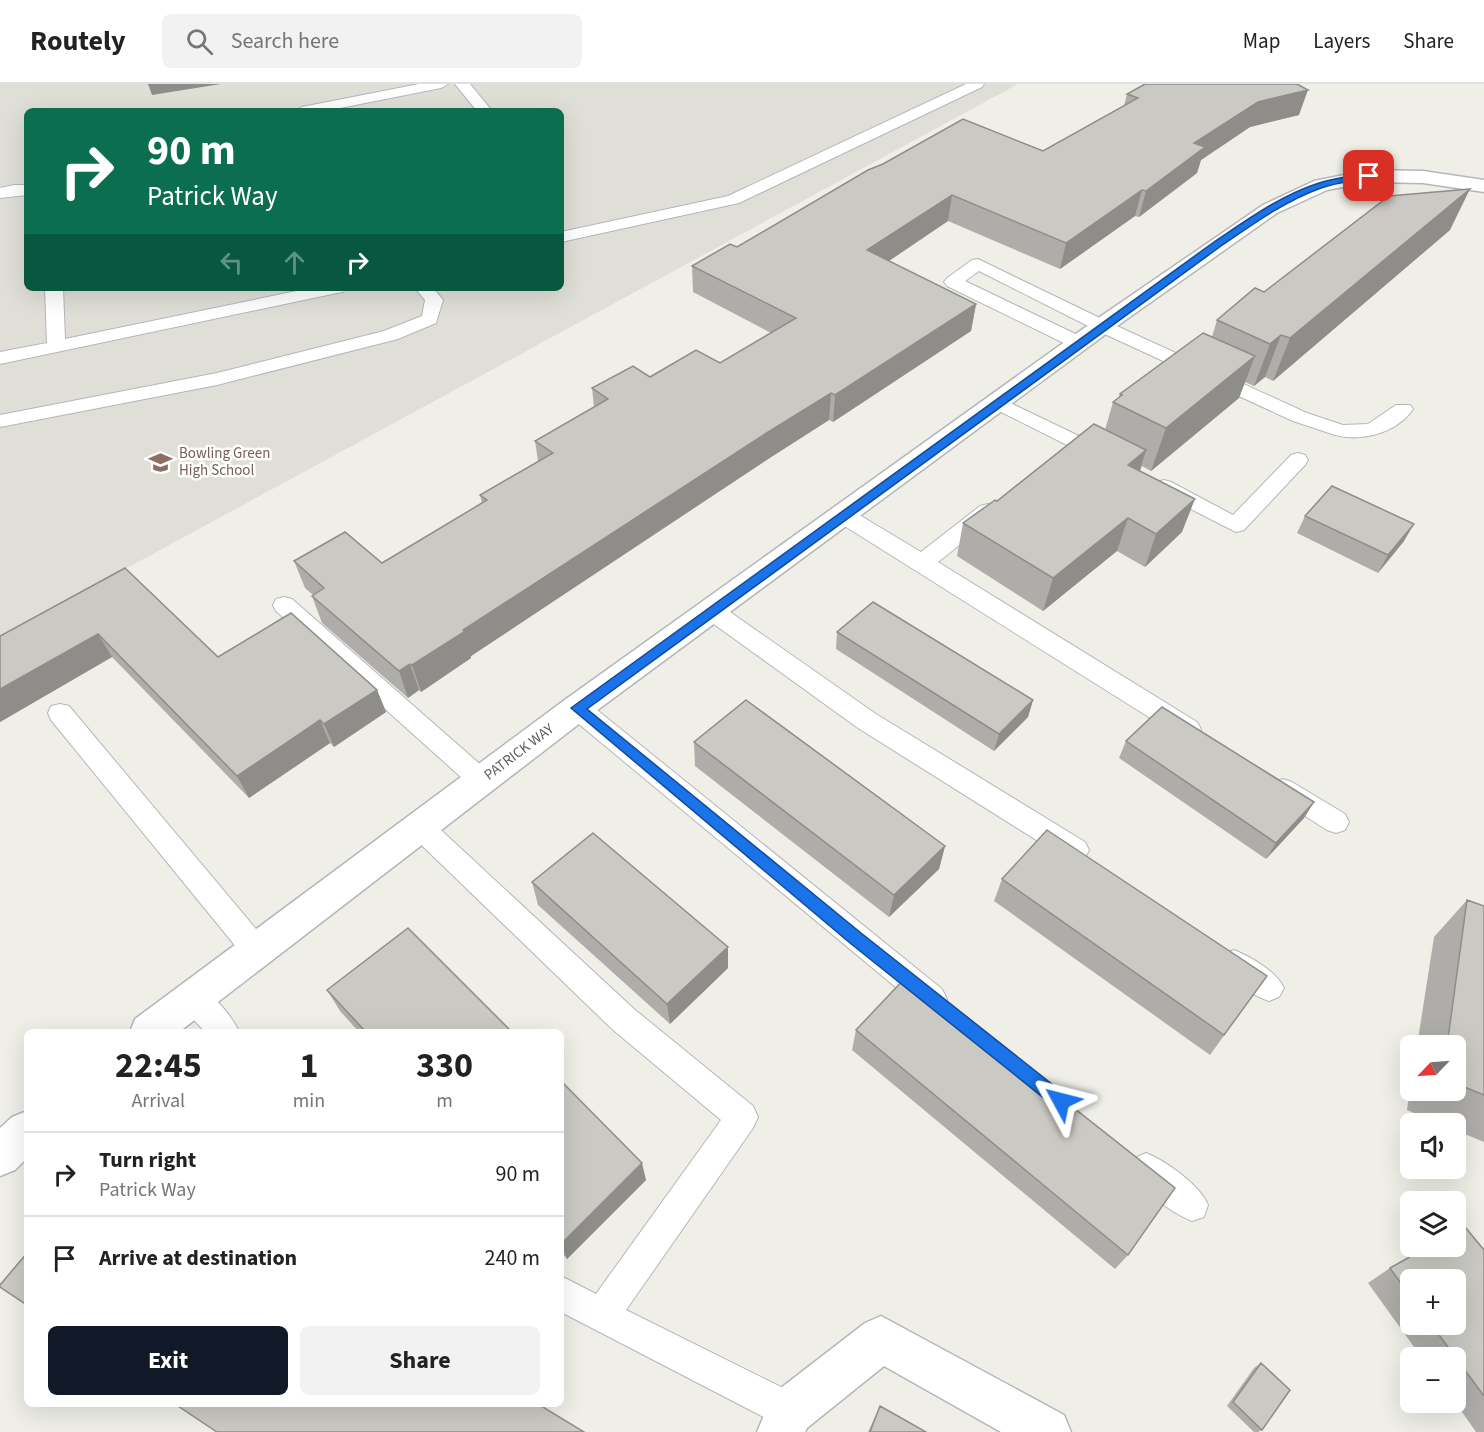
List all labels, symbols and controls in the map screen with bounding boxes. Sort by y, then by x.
search box [162,14,582,68]
text: Routely [30,21,126,61]
icon: search [183,25,216,58]
text: Search here [231,25,339,57]
text: Map [1243,26,1280,56]
text: Layers [1313,26,1370,56]
text: Share [1403,26,1454,56]
text: 90 m [147,121,236,181]
icon: right [48,132,126,210]
pin [1343,150,1394,201]
icon: arrive [1352,159,1385,192]
text: Patrick Way [147,177,278,216]
icon: left [215,246,248,279]
icon: ahead [278,246,311,279]
icon: right [341,246,374,279]
place label: Bowling Green High School [179,443,270,481]
school or university icon: Bowling Green High School [148,449,174,475]
street label: PATRICK WAY [480,718,559,785]
north arrow [1400,1035,1466,1101]
map controls [1400,1035,1466,1413]
text: 22:45 [115,1040,202,1091]
text: 1 [299,1040,318,1091]
text: 330 [416,1040,473,1091]
position arrow [1029,1069,1093,1133]
text: Arrival [131,1087,185,1115]
text: min [293,1087,325,1115]
text: m [436,1087,453,1115]
button: sound [1400,1113,1466,1179]
text: Turn right [99,1144,196,1176]
icon: right [48,1158,81,1191]
text: 90 m [495,1158,540,1190]
text: Patrick Way [99,1176,196,1204]
button: layers [1400,1191,1466,1257]
icon: arrive [48,1242,81,1275]
text: Arrive at destination [99,1242,297,1274]
text: 240 m [485,1242,540,1274]
button: + [1400,1269,1466,1335]
button: Exit [48,1326,288,1395]
button: Share [300,1326,540,1395]
button: − [1400,1347,1466,1413]

